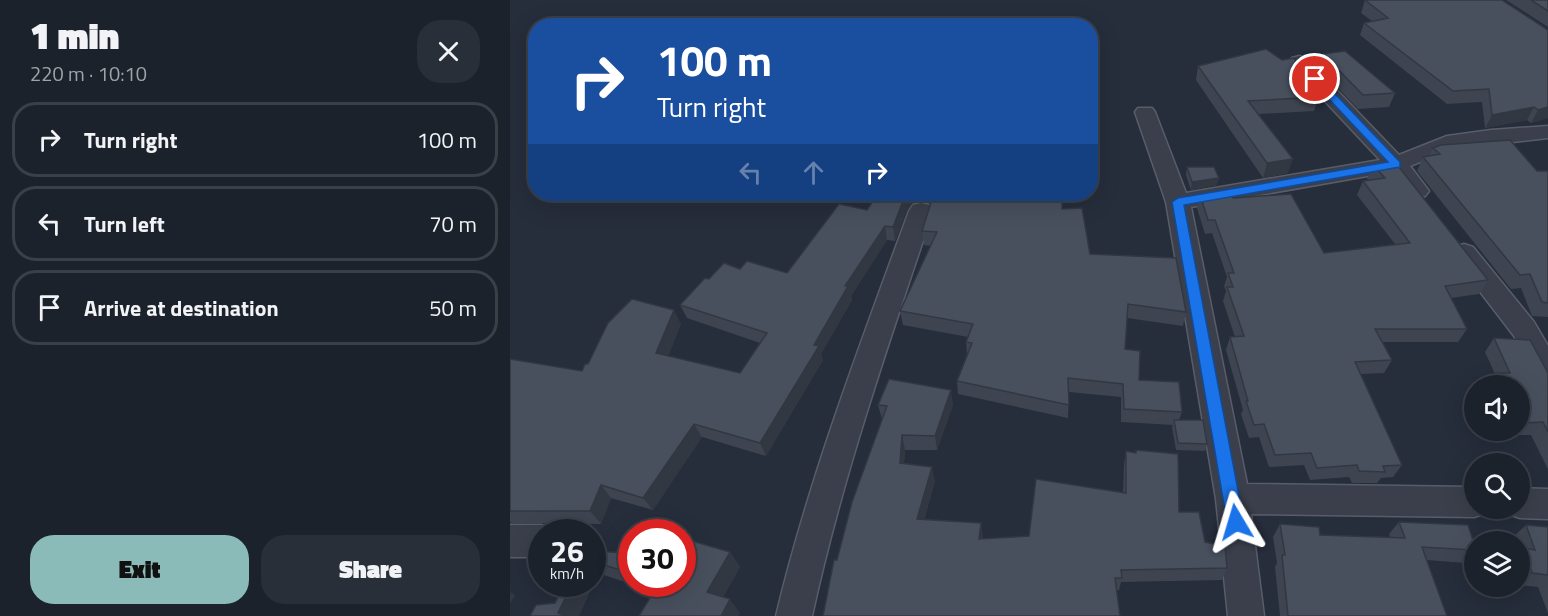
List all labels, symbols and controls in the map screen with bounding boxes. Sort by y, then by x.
text: 1 min [30,8,119,63]
button: close [417,20,480,83]
text: 100 m [657,28,772,92]
icon: right [558,42,636,120]
pin [1289,53,1340,104]
text: 220 m · 10:10 [30,58,147,89]
icon: arrive [1298,62,1331,95]
text: Turn right [657,86,766,127]
icon: right [33,123,66,156]
text: Turn right [84,123,178,157]
text: 100 m [417,123,477,157]
icon: left [734,156,767,189]
icon: ahead [797,156,830,189]
icon: right [860,156,893,189]
icon: left [33,207,66,240]
text: Turn left [84,207,165,241]
text: 70 m [429,207,477,241]
icon: arrive [33,291,66,324]
text: Arrive at destination [84,291,279,325]
text: 50 m [429,291,477,325]
map controls [1464,375,1530,597]
button: sound [1464,375,1530,441]
button: search [1464,453,1530,519]
position arrow [1204,490,1268,554]
speed limit sign: 30 [618,519,696,597]
text: 26 [550,528,584,574]
button: layers [1464,531,1530,597]
button: Exit [30,535,249,604]
button: Share [261,535,480,604]
text: km/h [550,562,584,585]

